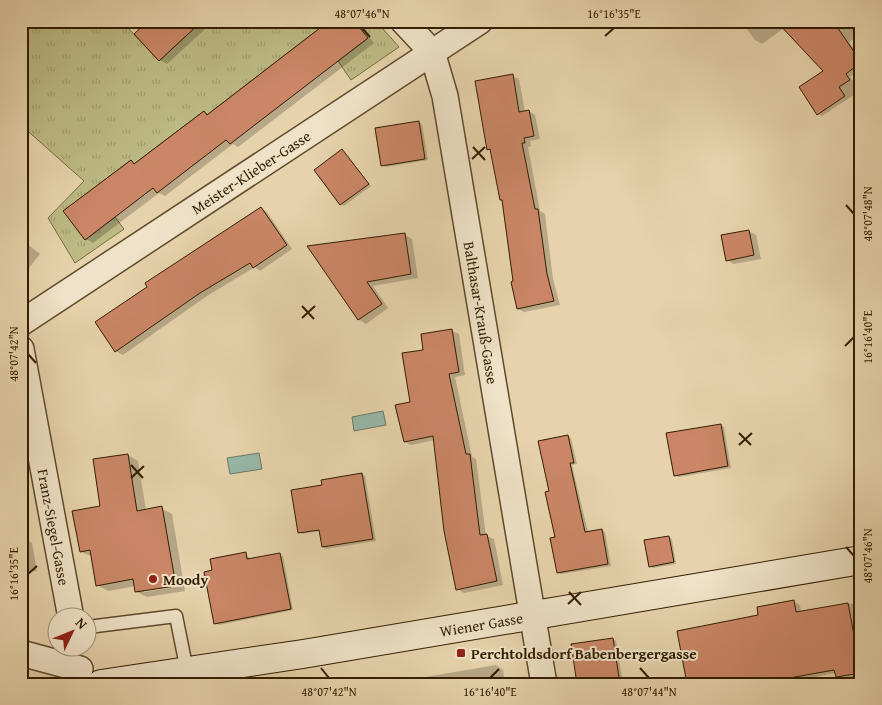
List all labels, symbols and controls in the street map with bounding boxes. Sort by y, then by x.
text: 48°07'46"N [334,5,390,22]
text: 16°16'35"E [587,5,641,22]
street label: Meister-Klieber-Gasse [187,125,314,219]
text: 48°07'48"N [859,186,876,242]
street label: Balthasar-Krauß-Gasse [459,240,504,385]
text: 16°16'40"E [859,310,876,364]
text: 48°07'42"N [5,326,22,382]
street label: Franz-Siegel-Gasse [33,467,75,587]
text: 48°07'46"N [859,528,876,584]
text: 16°16'35"E [5,547,22,601]
place label: Moody [163,569,208,590]
marker: Moody [147,573,159,585]
street label: Wiener Gasse [438,607,524,641]
north arrow [48,608,98,658]
text: N [71,613,92,634]
place label: Perchtoldsdorf Babenbergergasse [471,643,697,664]
marker: Perchtoldsdorf Babenbergergasse [455,647,467,659]
text: 48°07'42"N [301,683,357,700]
text: 16°16'40"E [463,683,517,700]
text: 48°07'44"N [621,683,677,700]

